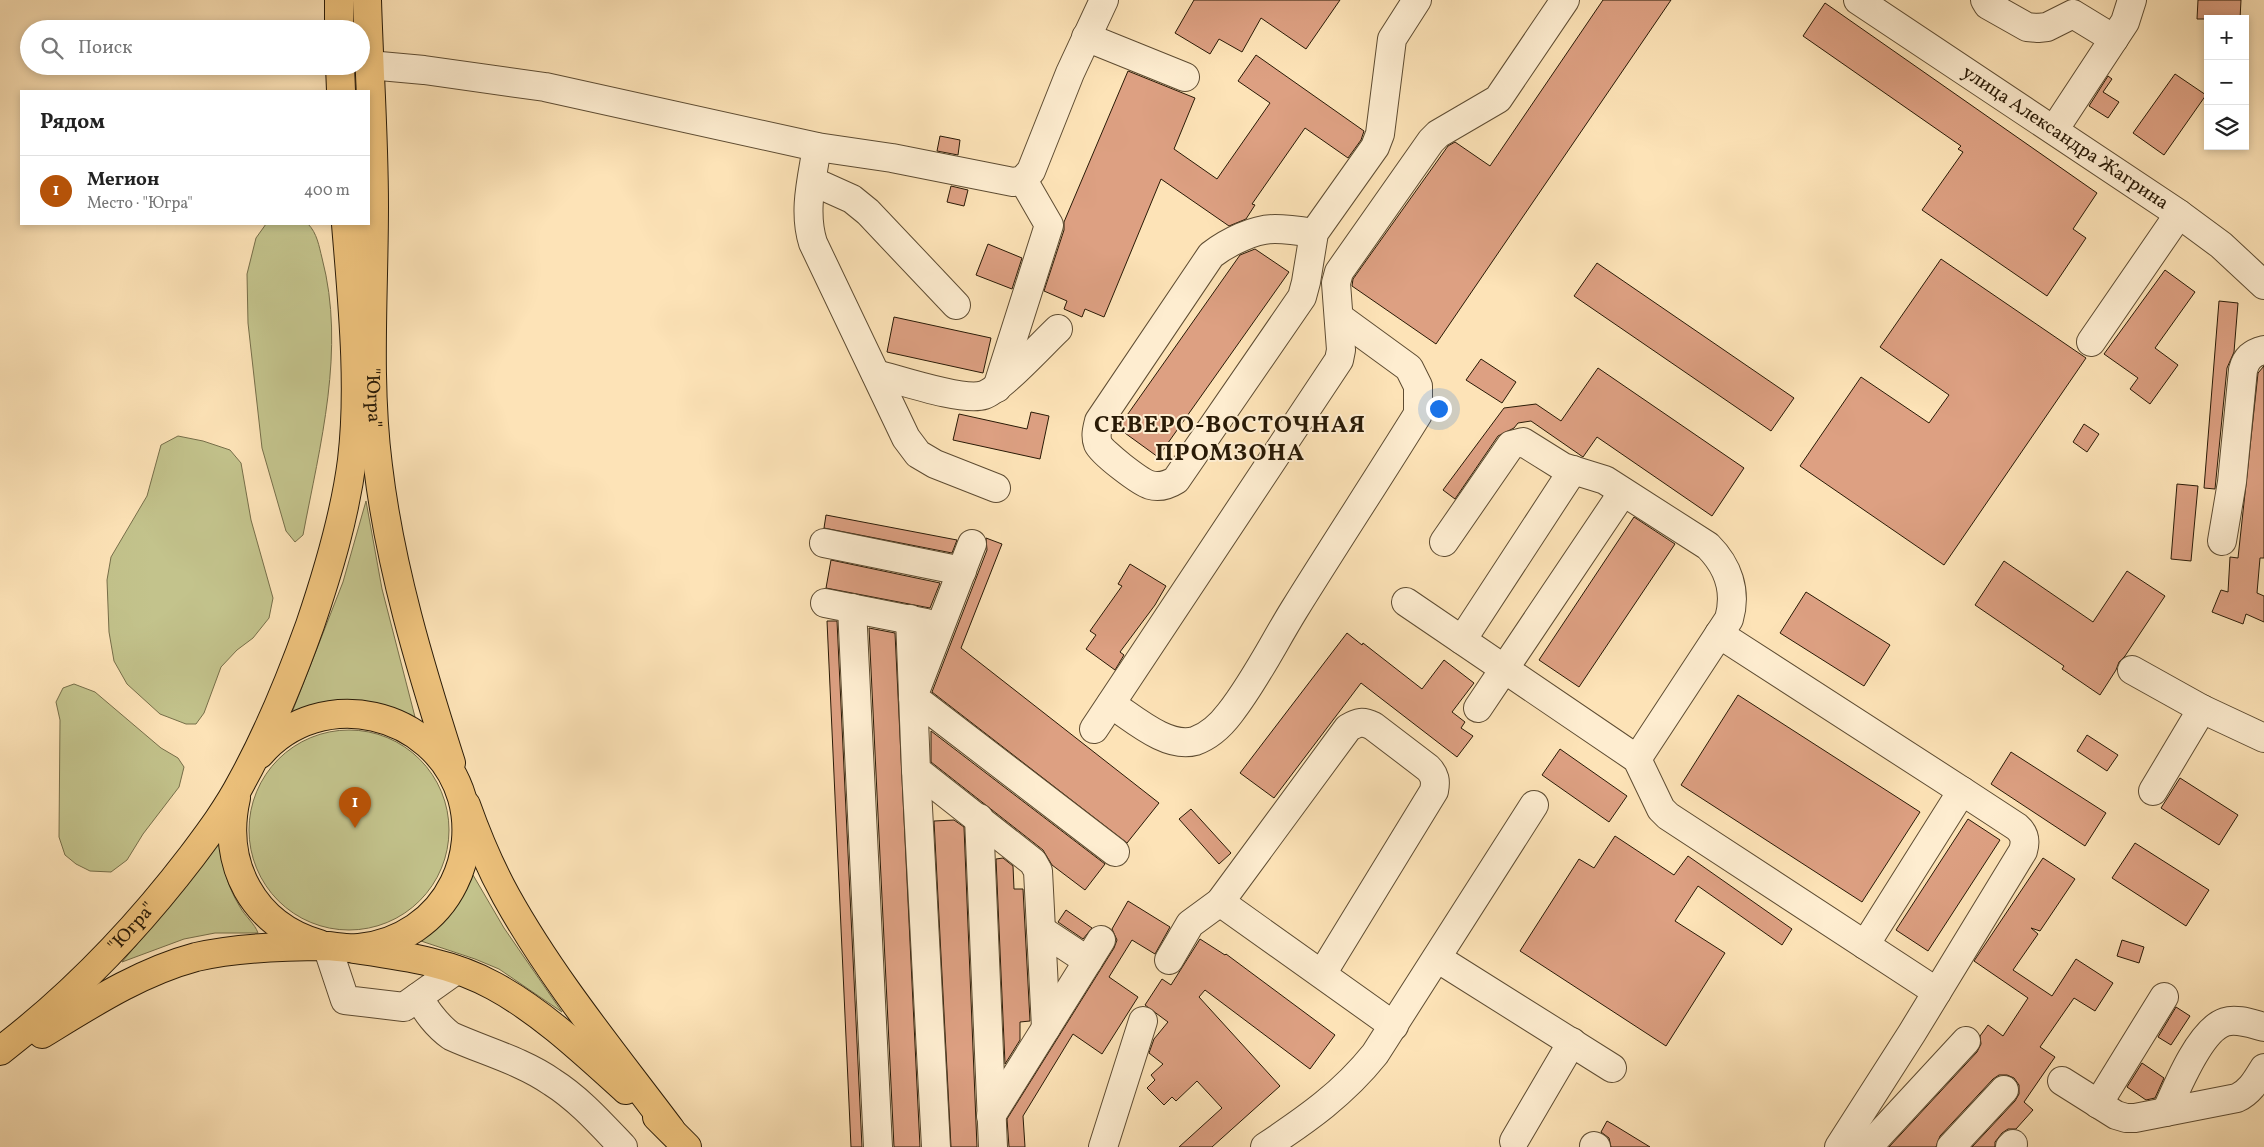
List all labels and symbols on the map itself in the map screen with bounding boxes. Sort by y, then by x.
street label: улица Александра Жагрина [1957,60,2174,217]
street label: "Югра" [359,368,387,429]
your location [1426,396,1452,422]
district label: СЕВЕРО-ВОСТОЧНАЯ ПРОМЗОНА [1094,409,1366,471]
pin: 1 [339,787,371,828]
street label: "Югра" [103,897,162,959]

